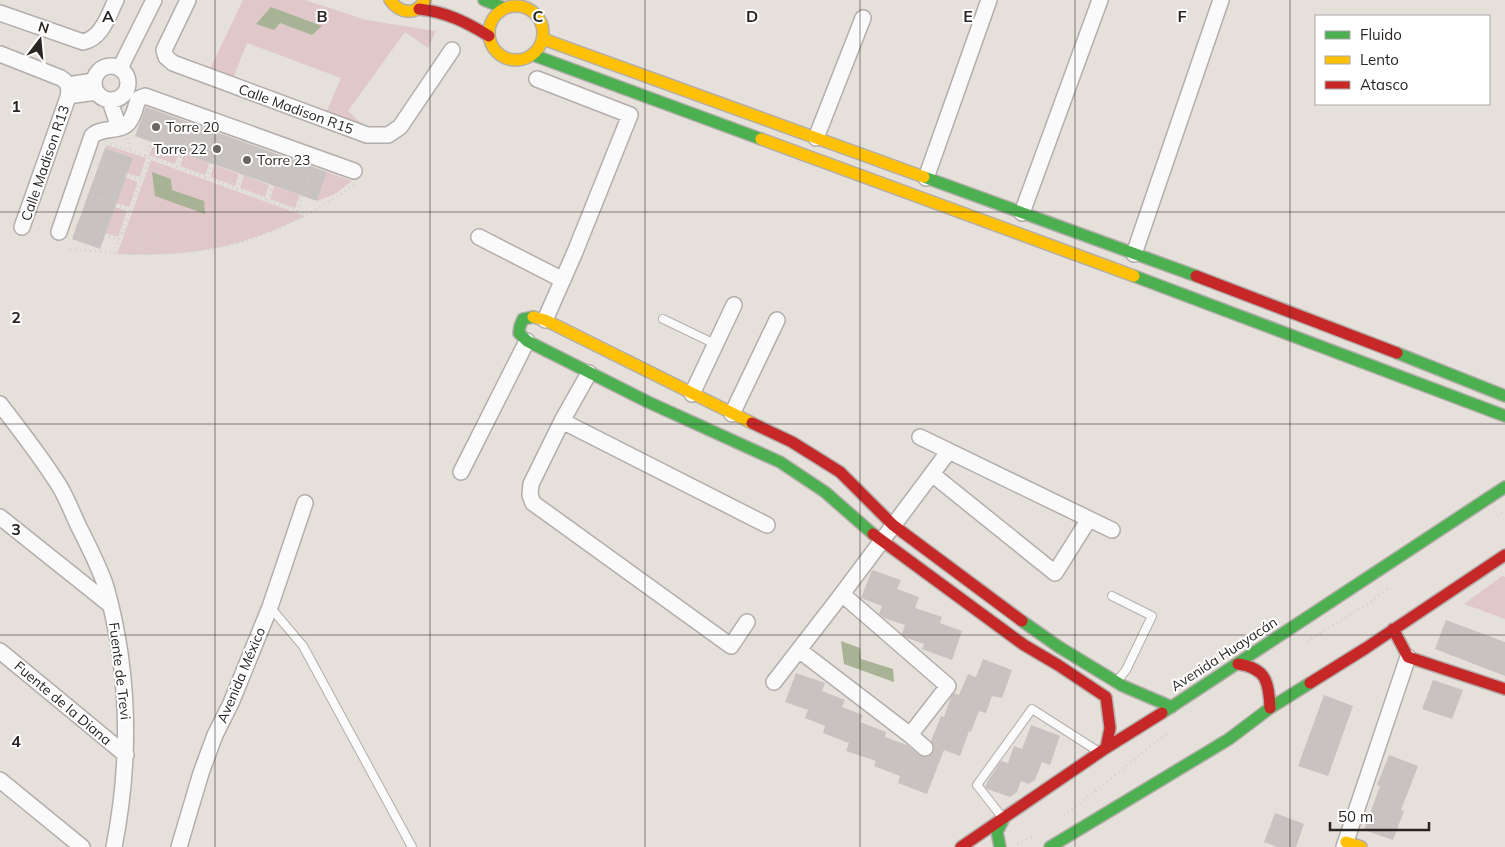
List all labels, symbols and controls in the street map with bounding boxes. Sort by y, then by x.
text: A [102,6,114,26]
text: B [316,6,328,26]
text: C [533,6,544,26]
text: D [746,6,758,26]
text: E [963,6,973,26]
text: F [1177,6,1187,26]
north arrow [15,15,65,65]
legend [1315,15,1490,105]
text: N [36,17,51,38]
text: Fluido [1360,25,1402,44]
text: Lento [1360,50,1399,69]
text: Atasco [1360,75,1408,94]
street label: Calle Madison R15 [236,80,356,138]
street label: Calle Madison R13 [17,103,73,223]
place label: Torre 20 [166,118,220,136]
marker: Torre 20 [150,121,162,133]
place label: Torre 22 [153,140,207,158]
marker: Torre 22 [211,143,223,155]
place label: Torre 23 [257,151,311,169]
marker: Torre 23 [241,154,253,166]
text: 2 [11,307,21,327]
text: 3 [11,519,21,539]
street label: Avenida Huayacán [1167,613,1281,695]
street label: Fuente de Trevi [105,621,135,721]
street label: Avenida México [213,625,269,725]
street label: Fuente de la Diana [11,657,115,749]
text: 4 [11,731,21,751]
scale bar [1330,800,1429,832]
text: 50 m [1338,807,1373,826]

